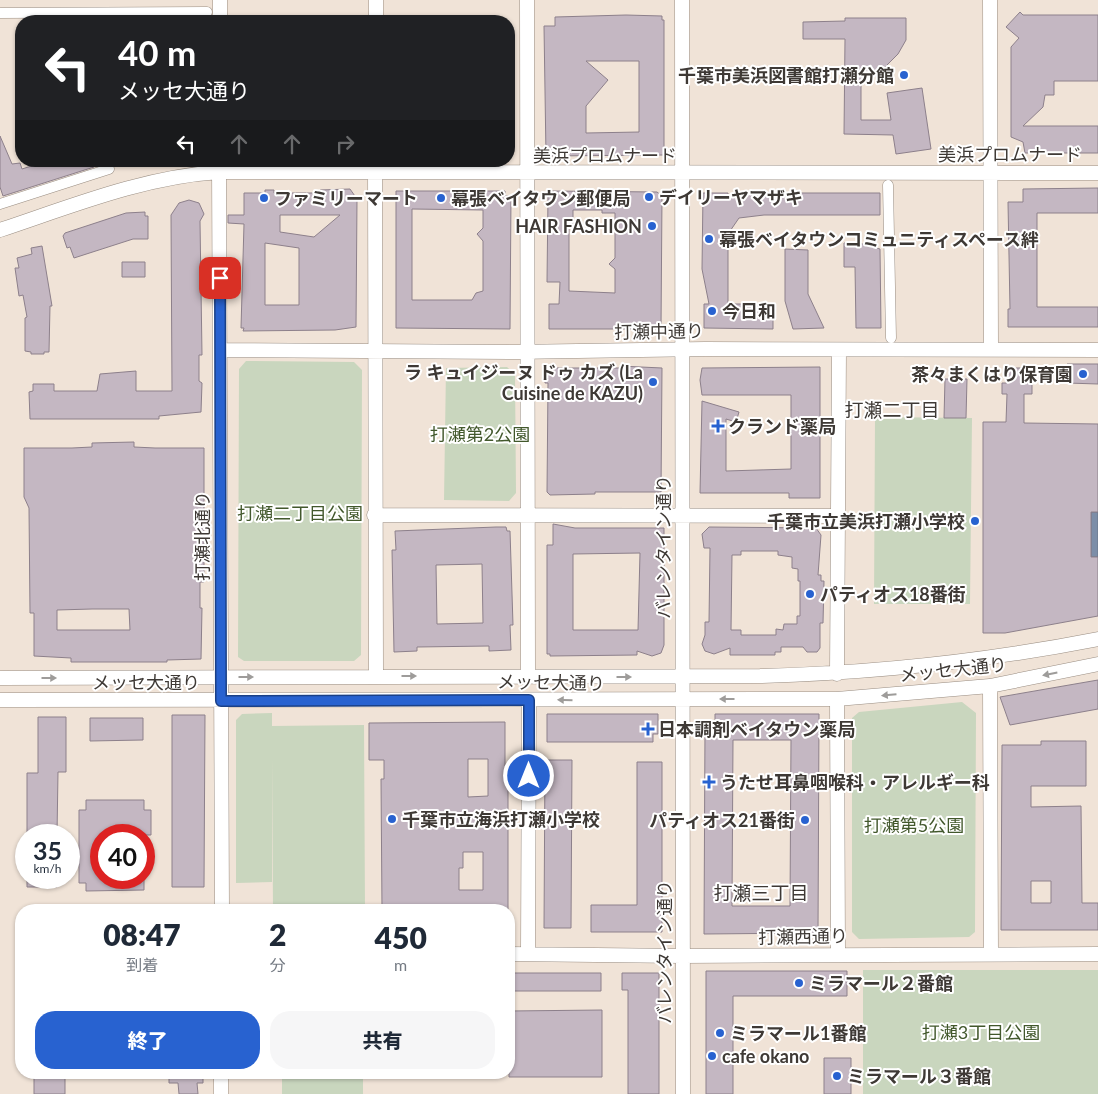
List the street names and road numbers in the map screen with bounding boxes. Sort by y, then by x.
street label: 美浜プロムナード [938,143,1082,165]
street label: 美浜プロムナード [533,144,677,166]
street label: 打瀬中通り [614,319,704,343]
street label: バレンタイン通り [652,475,674,619]
street label: 打瀬北通り [191,491,213,581]
street label: メッセ大通り [898,652,1008,686]
street label: メッセ大通り [497,670,605,694]
street label: メッセ大通り [92,671,200,693]
street label: バレンタイン通り [653,880,675,1024]
street label: 打瀬西通り [758,924,848,948]

